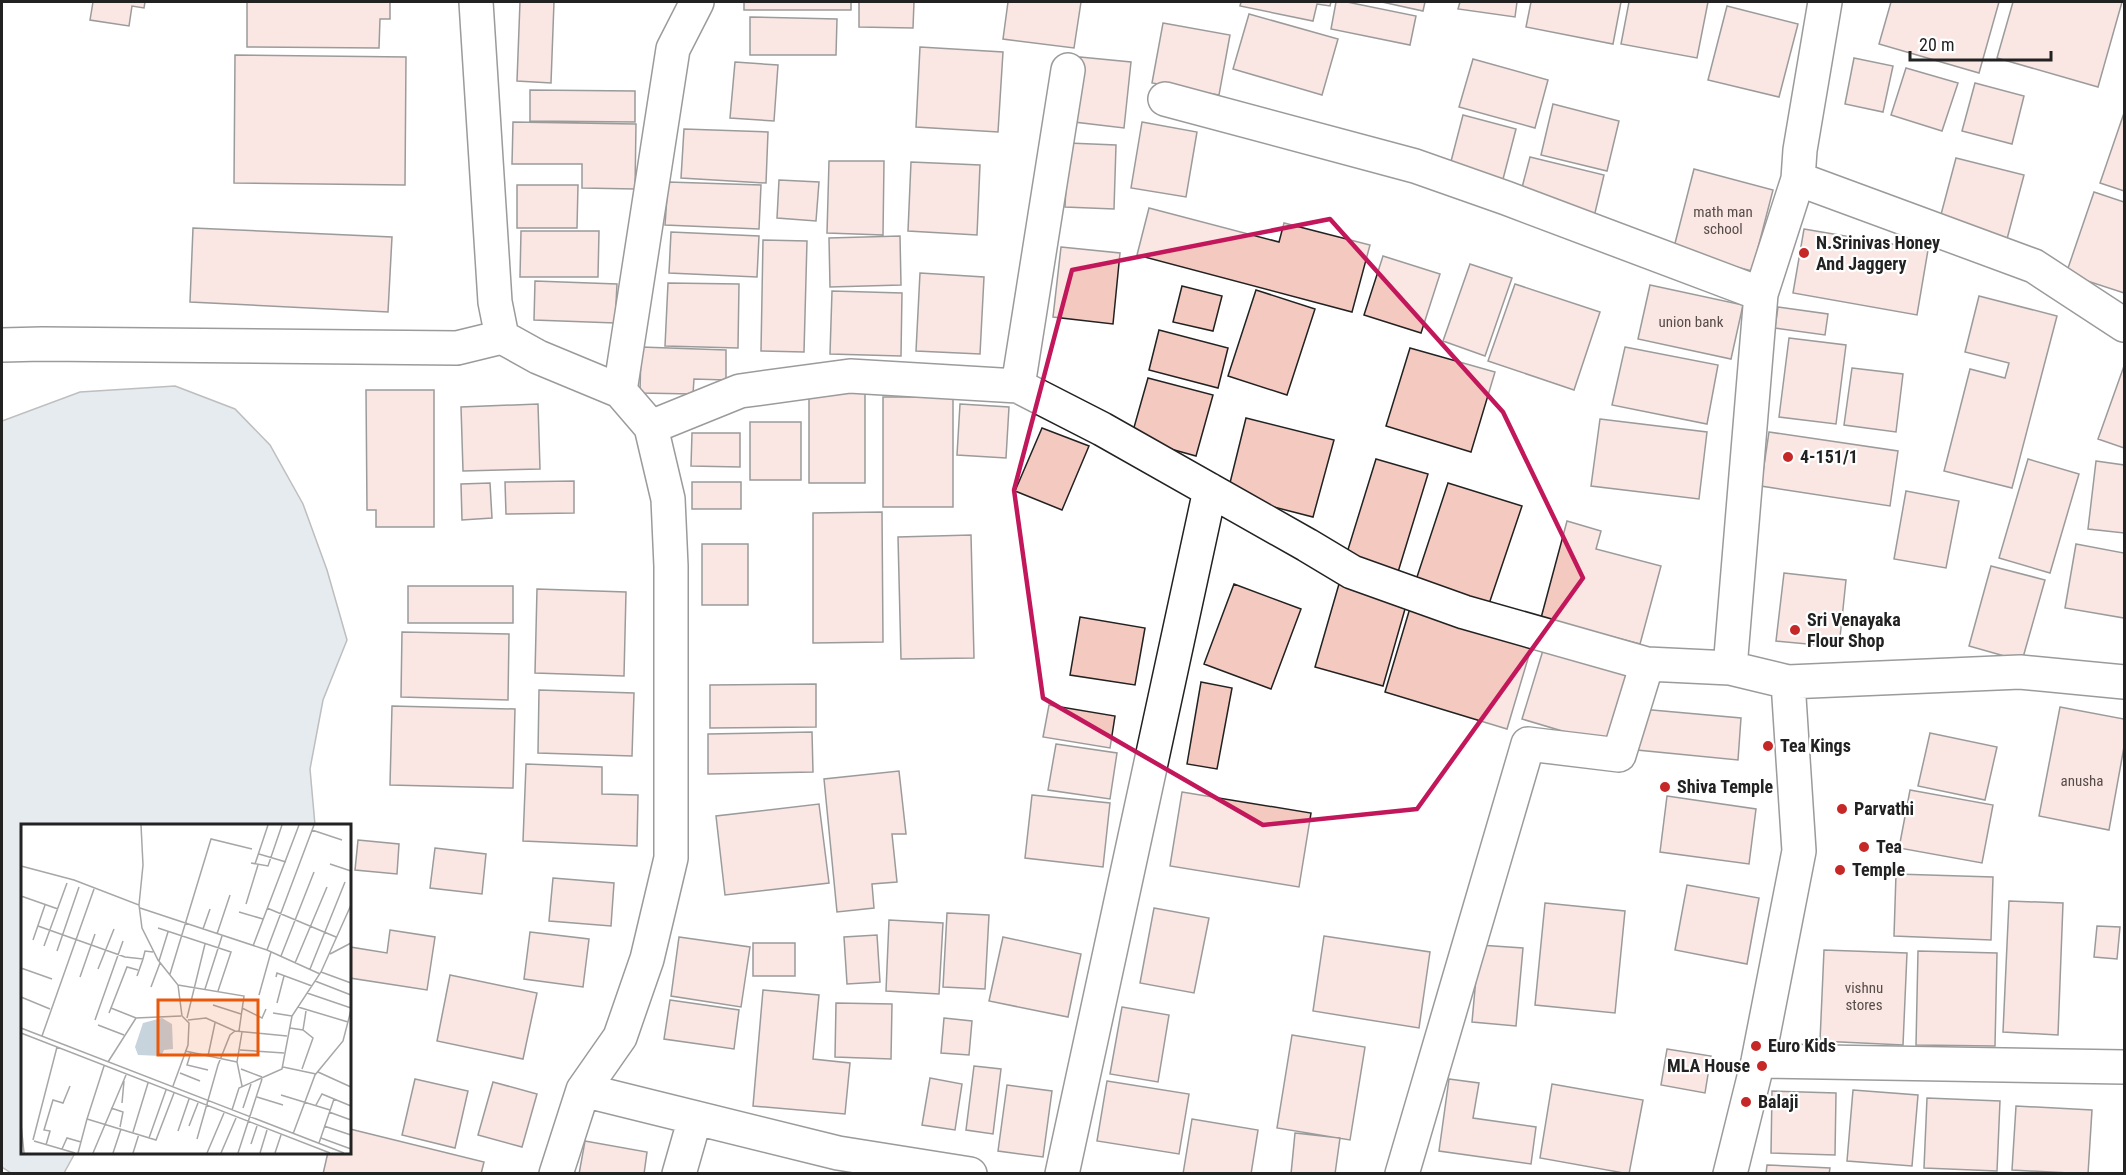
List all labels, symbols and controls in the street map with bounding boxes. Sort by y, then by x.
scale bar [1910,24,2051,62]
text: 20 m [1919,34,1954,55]
house number: math man school [1693,203,1753,238]
place label: N.Srinivas Honey And Jaggery [1816,232,1940,274]
marker: N.Srinivas Honey And Jaggery [1797,246,1811,260]
house number: union bank [1659,313,1724,331]
place label: 4-151/1 [1800,446,1858,467]
marker: 4-151/1 [1781,450,1795,464]
place label: Sri Venayaka Flour Shop [1807,609,1901,651]
marker: Sri Venayaka Flour Shop [1788,623,1802,637]
place label: Tea Kings [1780,735,1851,756]
marker: Tea Kings [1761,739,1775,753]
house number: anusha [2061,772,2103,790]
place label: Shiva Temple [1677,776,1774,797]
marker: Shiva Temple [1658,780,1672,794]
place label: Parvathi [1854,798,1914,819]
marker: Parvathi [1835,802,1849,816]
inset map [21,824,351,1154]
place label: Tea [1876,836,1902,857]
marker: Tea [1857,840,1871,854]
place label: Temple [1852,859,1905,880]
marker: Temple [1833,863,1847,877]
house number: vishnu stores [1845,979,1883,1014]
place label: Euro Kids [1768,1035,1836,1056]
marker: Euro Kids [1749,1039,1763,1053]
place label: MLA House [1667,1055,1750,1076]
marker: MLA House [1755,1059,1769,1073]
place label: Balaji [1758,1091,1799,1112]
marker: Balaji [1739,1095,1753,1109]

